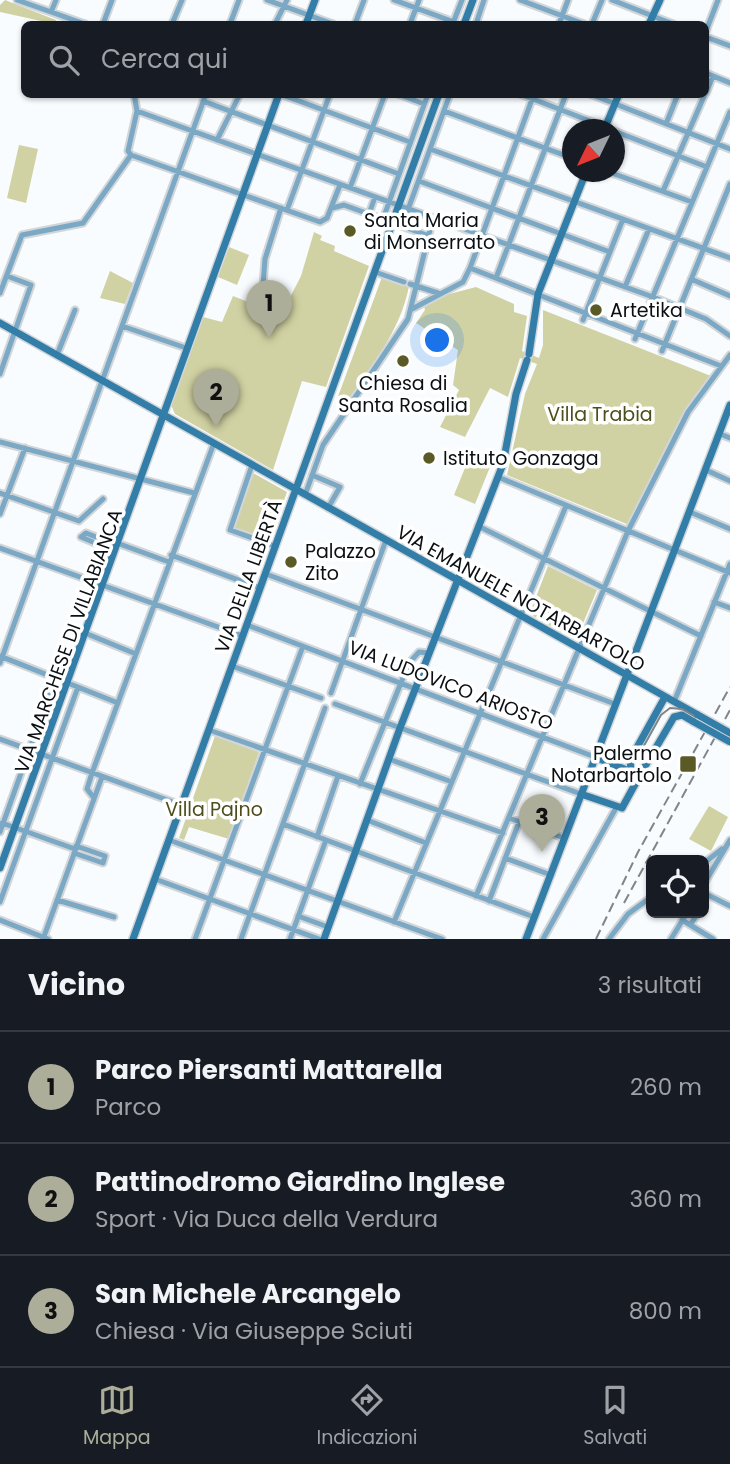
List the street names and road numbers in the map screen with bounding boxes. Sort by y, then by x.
street label: VIA DELLA LIBERTÀ [208,495,289,657]
street label: VIA MARCHESE DI VILLABIANCA [8,505,129,777]
street label: VIA EMANUELE NOTARBARTOLO [392,519,650,678]
street label: VIA LUDOVICO ARIOSTO [345,634,557,737]

